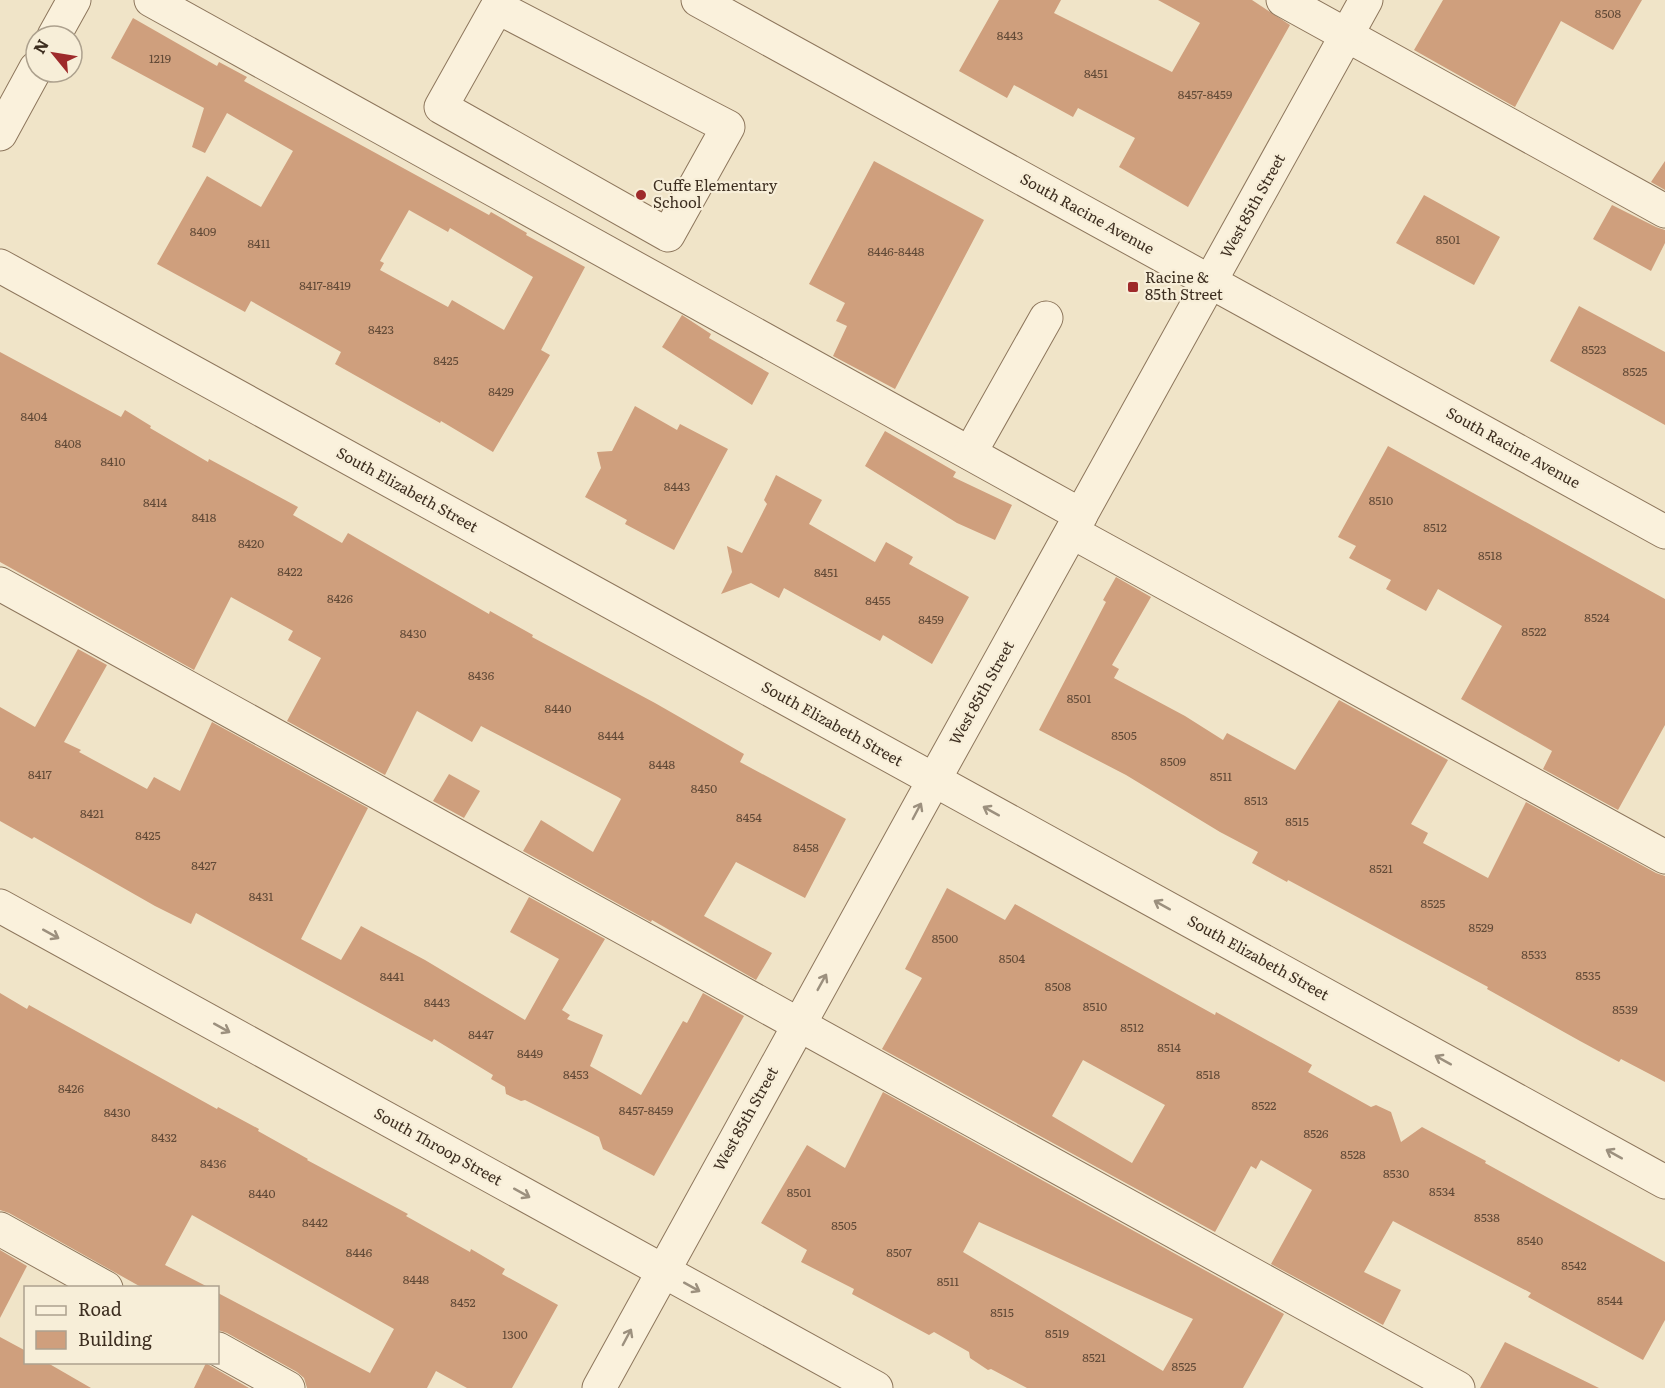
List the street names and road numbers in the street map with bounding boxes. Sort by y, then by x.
street label: West 85th Street [1213,149,1290,262]
street label: South Racine Avenue [1016,166,1159,259]
street label: South Racine Avenue [1442,400,1585,493]
street label: South Elizabeth Street [333,440,483,537]
street label: West 85th Street [942,636,1019,749]
street label: South Elizabeth Street [758,674,908,771]
street label: South Elizabeth Street [1184,908,1334,1005]
street label: West 85th Street [706,1062,783,1175]
street label: South Throop Street [370,1101,507,1191]

